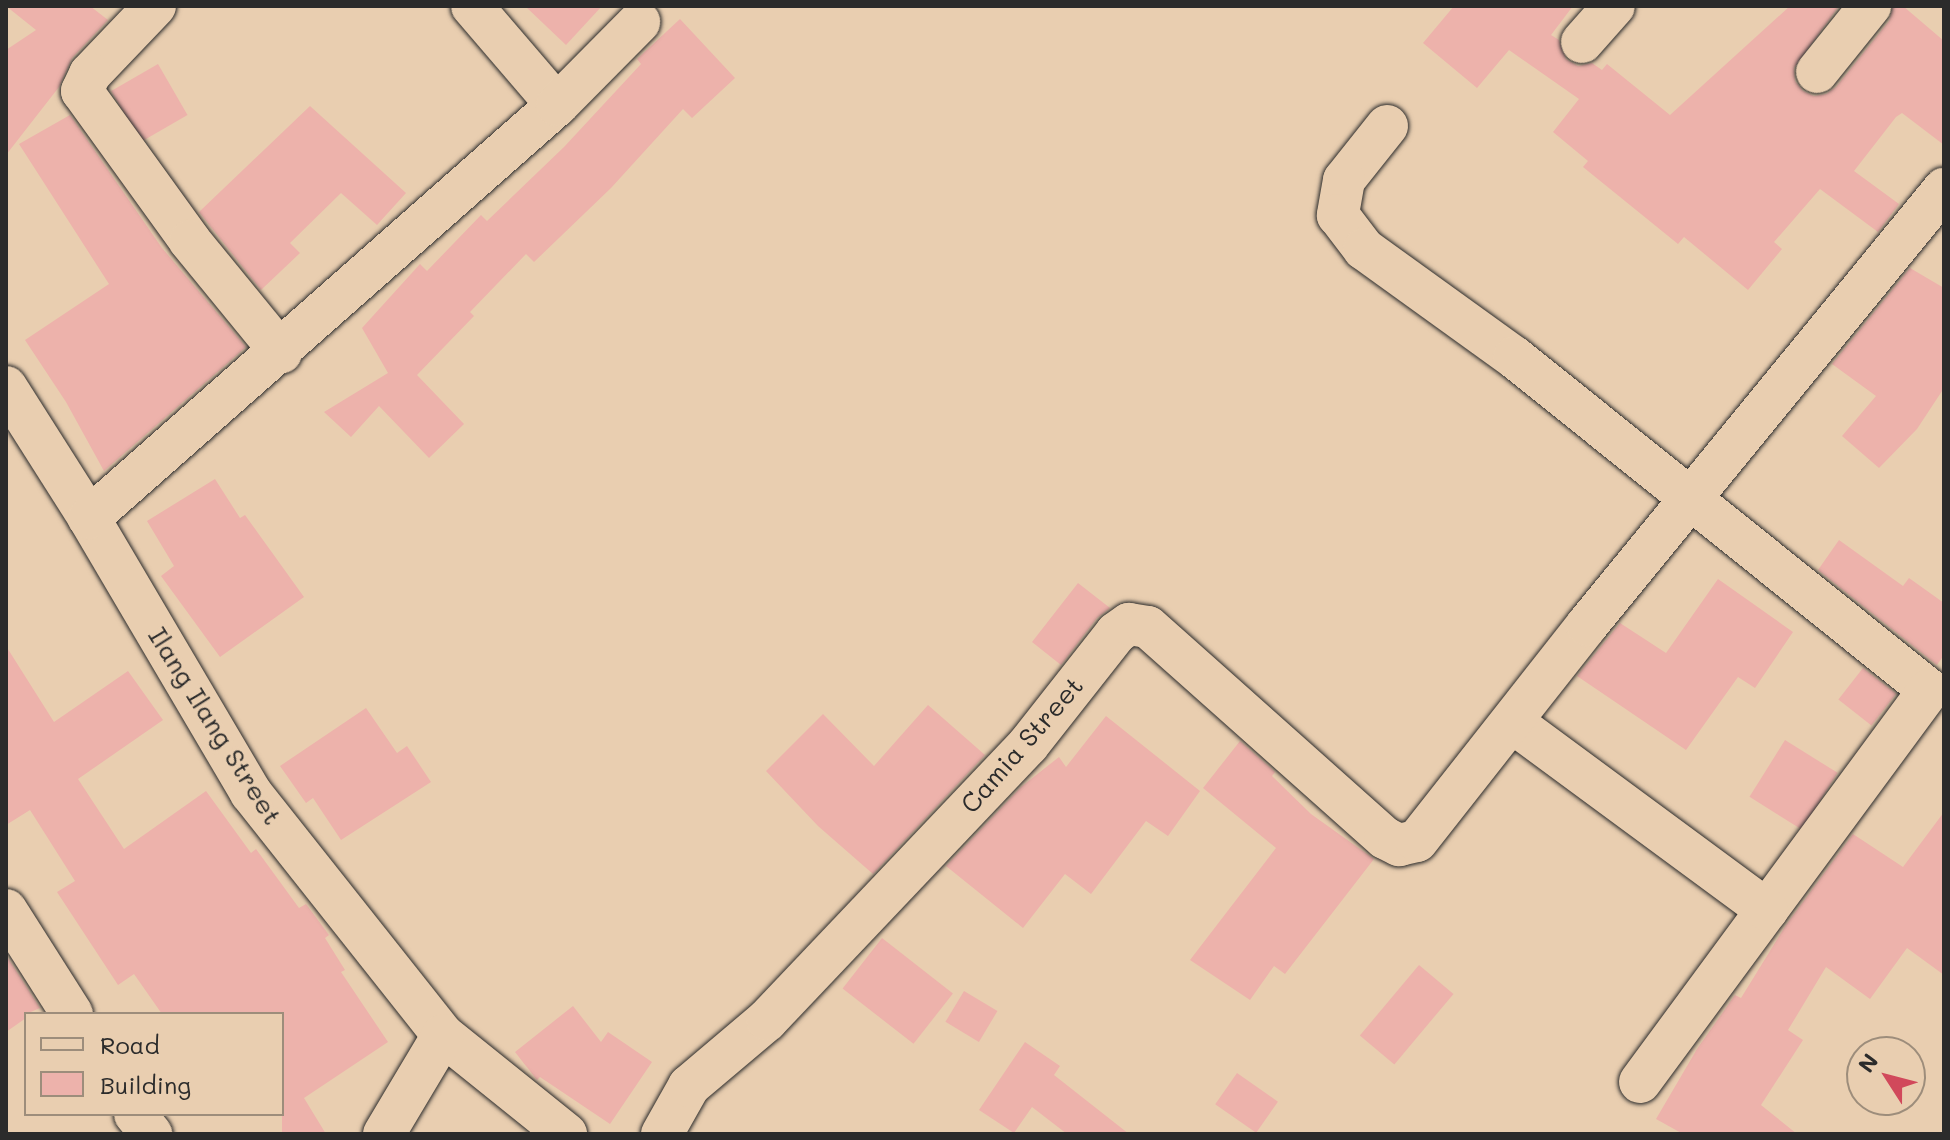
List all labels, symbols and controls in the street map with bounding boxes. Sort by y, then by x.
street label: Ilang Ilang Street [142,622,288,830]
street label: Camia Street [954,670,1090,820]
legend [24,1012,284,1116]
text: Road [100,1029,160,1060]
north arrow [1846,1036,1926,1116]
text: N [1851,1048,1884,1078]
text: Building [100,1069,191,1100]

